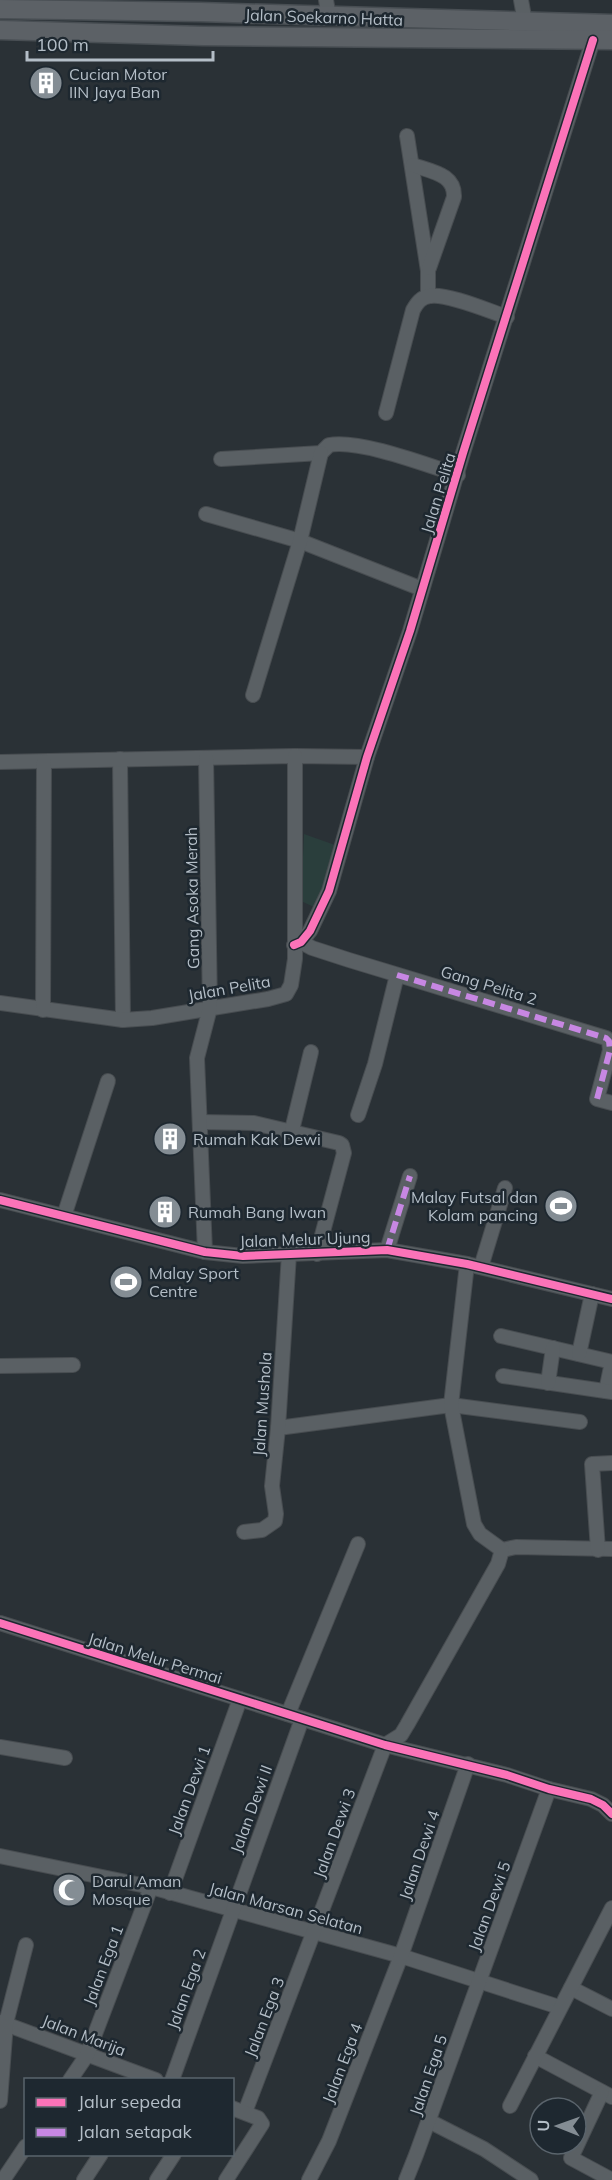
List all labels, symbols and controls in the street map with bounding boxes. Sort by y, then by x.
street label: Jalan Soekarno Hatta [245,4,403,30]
scale bar [27,24,213,62]
text: 100 m [36,33,89,56]
place label: Cucian Motor IIN Jaya Ban [69,64,167,102]
building icon: Cucian Motor IIN Jaya Ban [28,65,64,101]
street label: Jalan Pelita [416,450,460,536]
street label: Gang Asoka Merah [181,827,203,969]
street label: Gang Pelita 2 [438,961,540,1009]
street label: Jalan Pelita [186,971,272,1005]
building icon: Rumah Kak Dewi [152,1121,188,1157]
place label: Rumah Kak Dewi [193,1129,321,1149]
place label: Malay Futsal dan Kolam pancing [411,1187,538,1225]
sports icon: Malay Futsal dan Kolam pancing [543,1188,579,1224]
building icon: Rumah Bang Iwan [147,1194,183,1230]
place label: Rumah Bang Iwan [188,1202,326,1222]
street label: Jalan Melur Ujung [239,1227,371,1251]
place label: Malay Sport Centre [149,1263,239,1301]
sports icon: Malay Sport Centre [108,1264,144,1300]
street label: Jalan Mushola [248,1351,276,1457]
street label: Jalan Melur Permai [85,1628,225,1688]
street label: Jalan Dewi 1 [164,1742,214,1838]
street label: Jalan Dewi II [226,1762,276,1856]
street label: Jalan Dewi 3 [309,1785,359,1881]
street label: Jalan Dewi 4 [394,1807,444,1903]
street label: Jalan Dewi 5 [464,1858,514,1954]
place label: Darul Aman Mosque [92,1871,181,1909]
mosque icon: Darul Aman Mosque [51,1872,87,1908]
street label: Jalan Marsan Selatan [207,1878,365,1938]
street label: Jalan Ega 1 [79,1922,127,2008]
street label: Jalan Ega 2 [162,1946,210,2032]
street label: Jalan Ega 3 [240,1974,288,2060]
street label: Jalan Marija [39,2010,129,2060]
street label: Jalan Ega 4 [318,2020,367,2106]
street label: Jalan Ega 5 [405,2032,451,2118]
legend [24,2078,234,2156]
text: Jalur sepeda [78,2090,182,2113]
north arrow [528,2096,588,2156]
text: Jalan setapak [78,2120,192,2143]
text: U [533,2120,553,2132]

